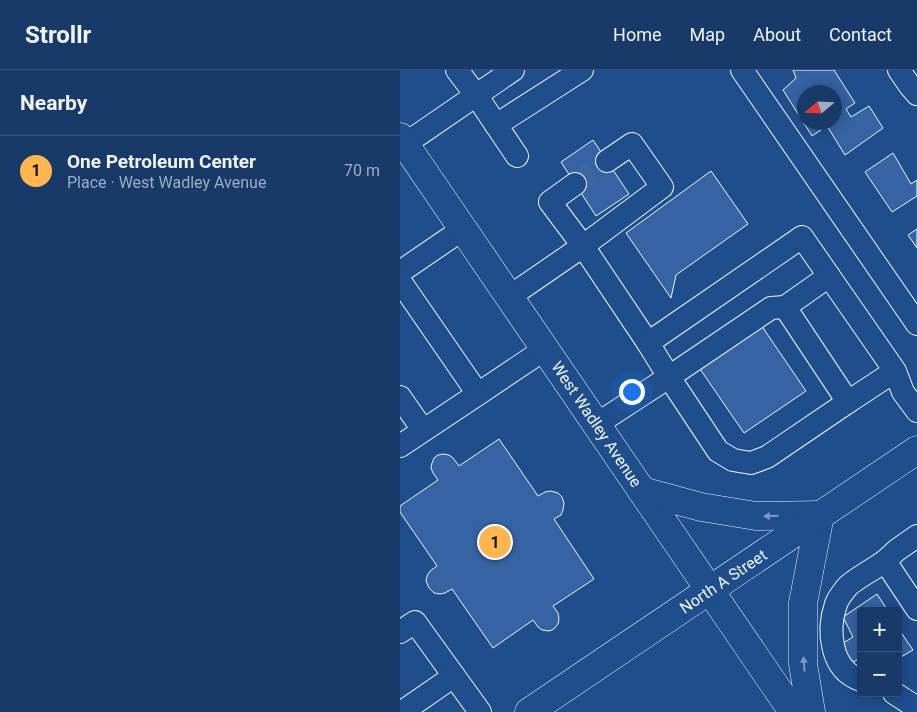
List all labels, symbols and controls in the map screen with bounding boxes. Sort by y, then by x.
text: Strollr [25,21,91,49]
text: Home [613,24,662,45]
text: Map [690,24,725,45]
text: About [753,24,801,45]
text: Contact [829,24,892,45]
north arrow [797,85,842,130]
text: Nearby [20,91,87,115]
text: One Petroleum Center [67,150,256,173]
text: 1 [31,161,41,180]
text: 70 m [344,161,380,180]
text: Place · West Wadley Avenue [67,173,266,192]
street label: West Wadley Avenue [547,358,646,491]
your location [619,379,645,405]
one-way arrow [763,512,779,520]
pin: 1 [479,523,511,561]
street label: North A Street [676,545,770,618]
map controls [857,607,902,697]
button: + [857,607,902,652]
button: − [857,652,902,697]
one-way arrow [799,656,807,672]

